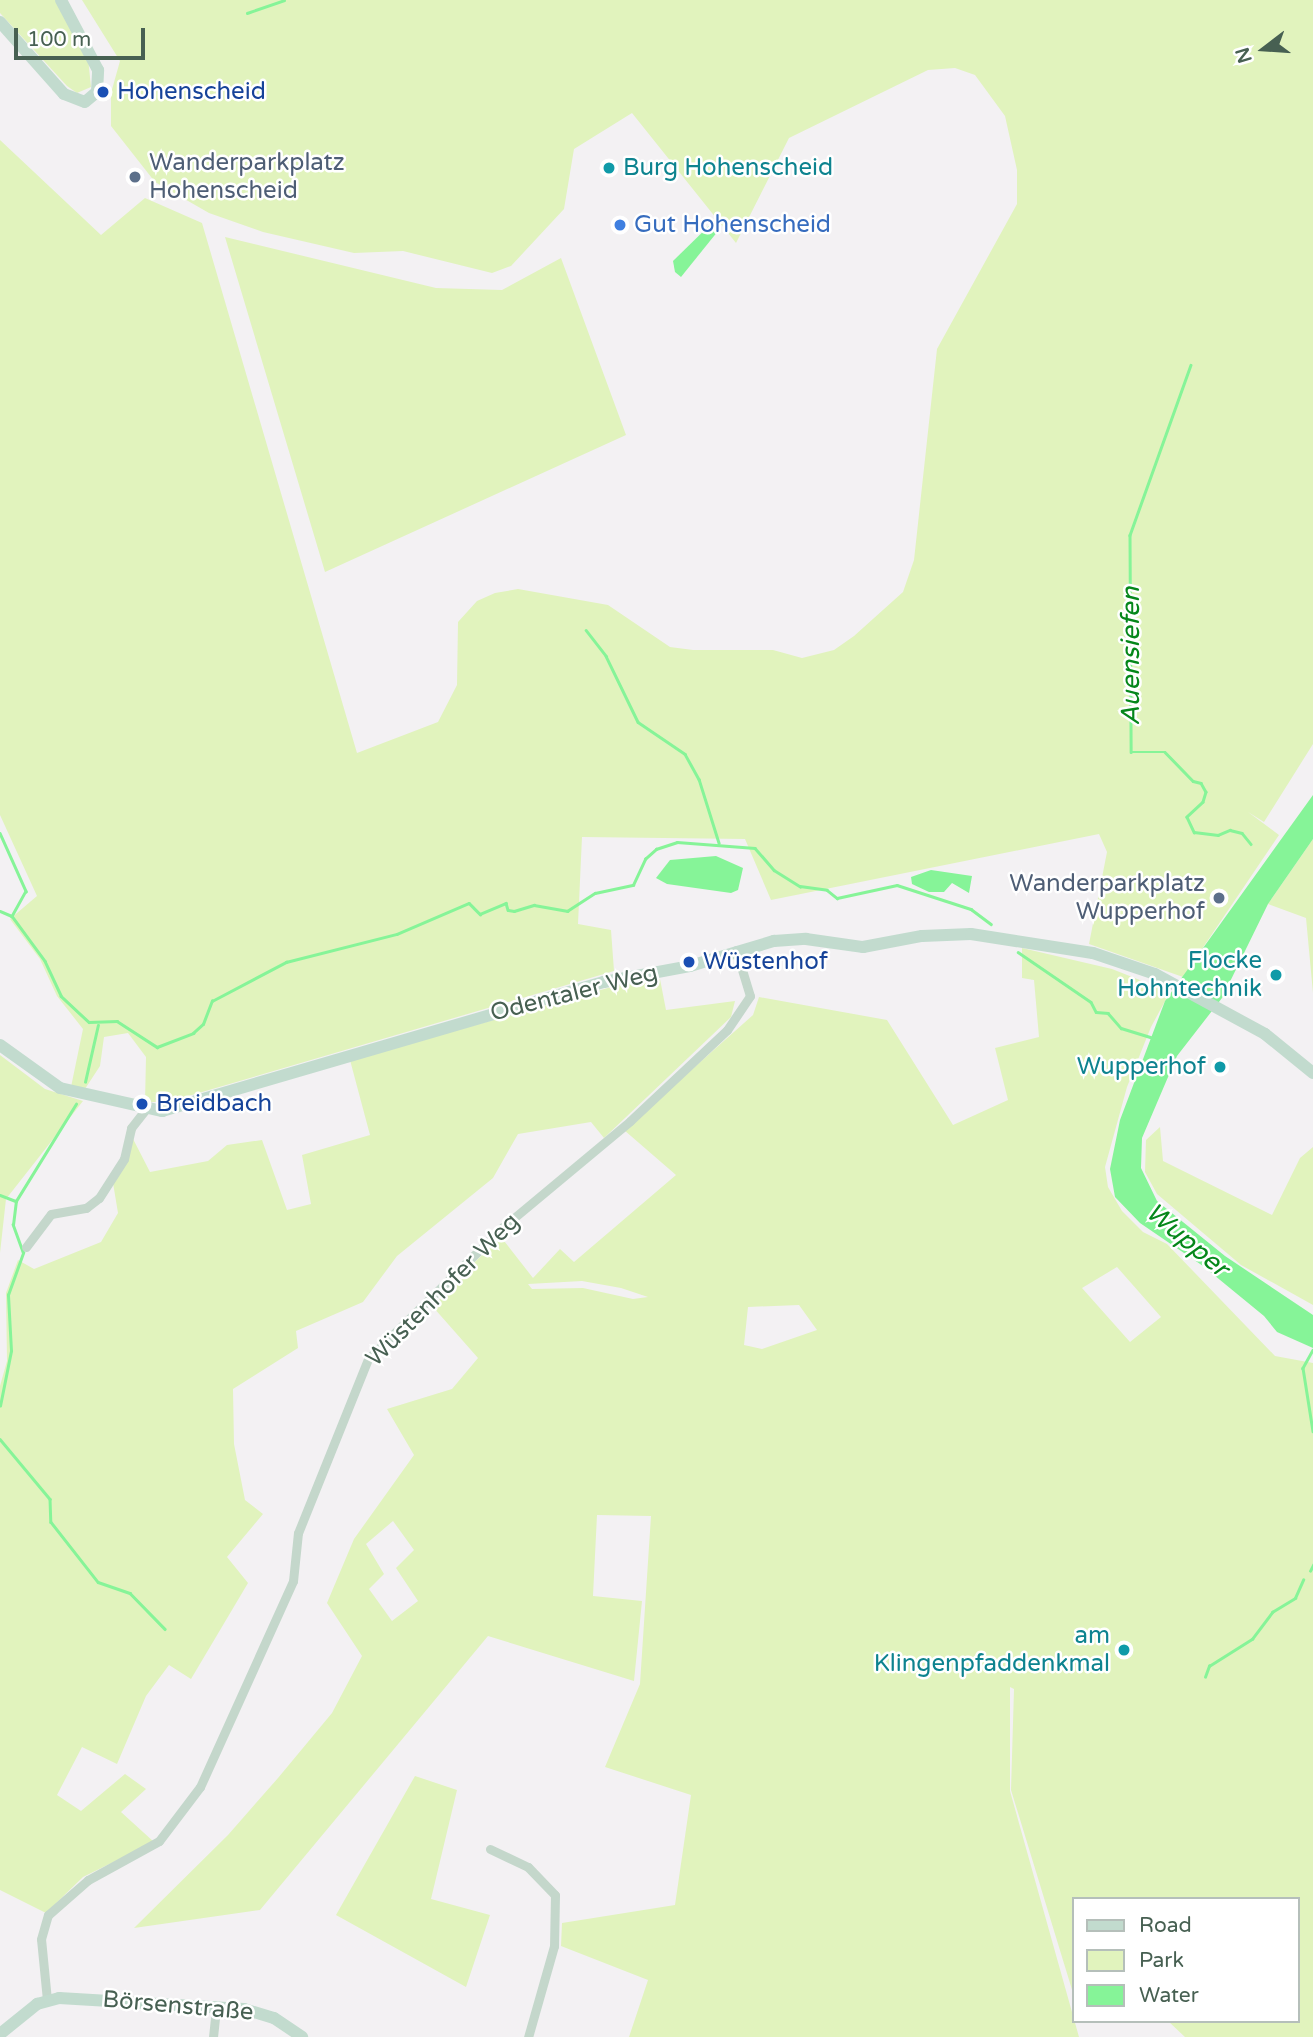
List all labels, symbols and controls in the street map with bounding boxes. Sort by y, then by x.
scale bar [18,14,149,58]
north arrow [1229,14,1299,84]
text: 100 m [27,27,91,52]
text: N [1231,45,1257,66]
place label: Hohenscheid [117,78,266,106]
marker: Hohenscheid [95,84,111,100]
place label: Wanderparkplatz Hohenscheid [149,149,345,205]
place label: Burg Hohenscheid [623,154,833,182]
marker: Burg Hohenscheid [601,160,617,176]
marker: Wanderparkplatz Hohenscheid [127,169,143,185]
place label: Gut Hohenscheid [634,211,831,239]
marker: Gut Hohenscheid [612,217,628,233]
water label: Auensiefen [1115,587,1147,725]
place label: Wanderparkplatz Wupperhof [1009,870,1205,926]
marker: Wanderparkplatz Wupperhof [1211,890,1227,906]
place label: Flocke Hohntechnik [1117,947,1262,1003]
place label: Wüstenhof [703,948,828,976]
marker: Wüstenhof [681,954,697,970]
street label: Odentaler Weg [487,958,661,1028]
marker: Flocke Hohntechnik [1268,967,1284,983]
place label: Wupperhof [1077,1053,1206,1081]
marker: Wupperhof [1212,1059,1228,1075]
place label: Breidbach [156,1090,272,1118]
marker: Breidbach [134,1096,150,1112]
water label: Wupper [1139,1196,1235,1284]
street label: Wüstenhofer Weg [360,1207,526,1373]
place label: am Klingenpfaddenkmal [874,1622,1110,1678]
marker: am Klingenpfaddenkmal [1116,1642,1132,1658]
legend [1072,1897,1299,2023]
text: Road [1139,1913,1192,1938]
text: Park [1139,1948,1184,1973]
text: Water [1139,1983,1199,2008]
street label: Börsenstraße [101,1985,255,2027]

